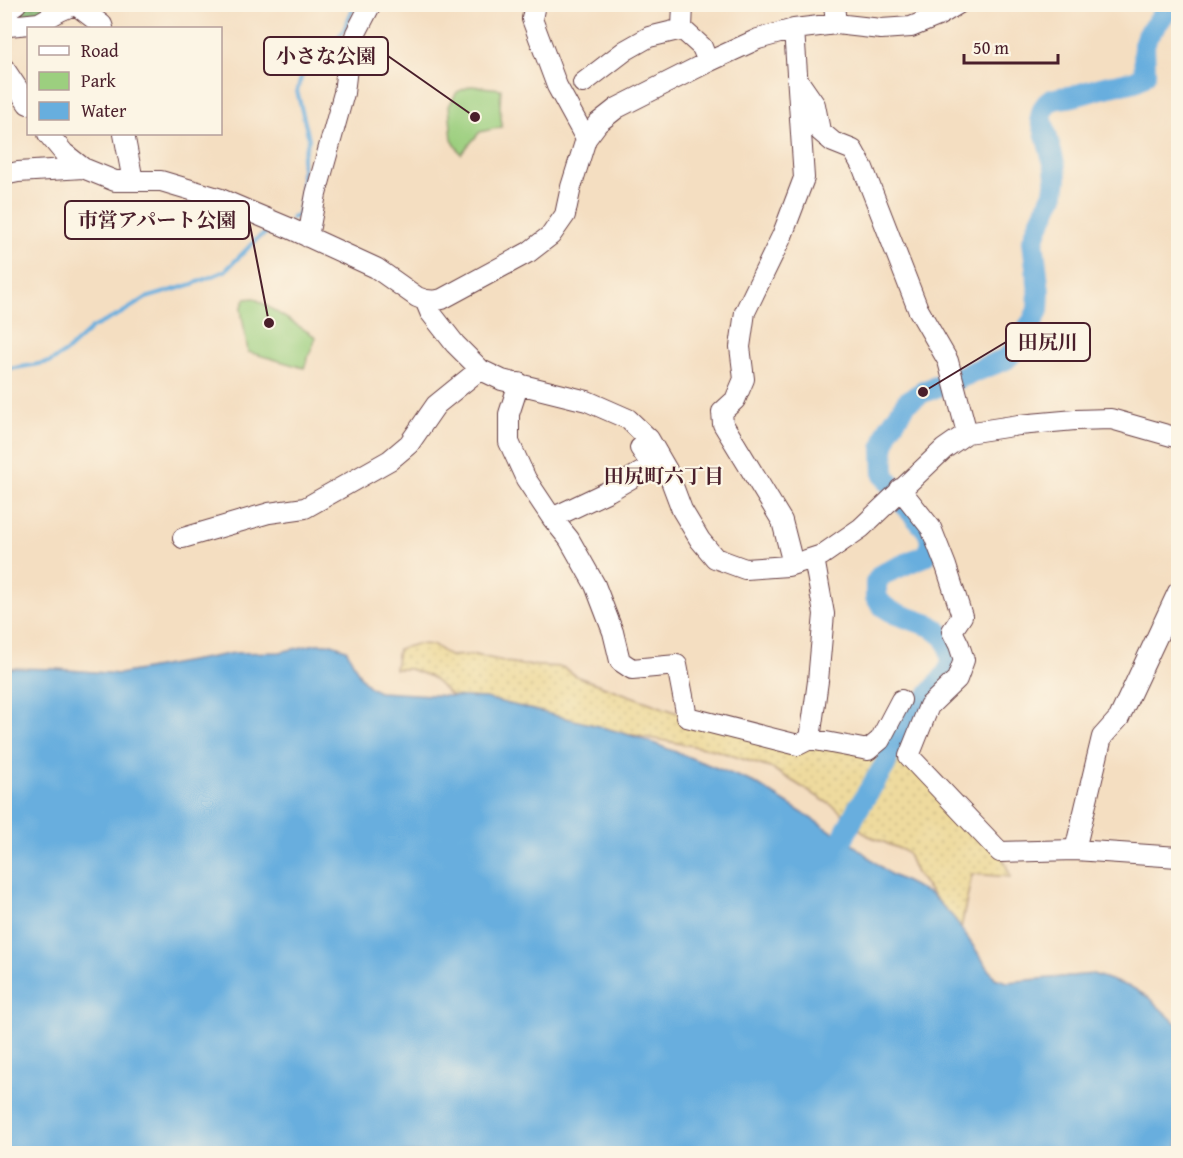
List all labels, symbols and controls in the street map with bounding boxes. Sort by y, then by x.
legend [27,27,222,135]
scale bar [964,27,1058,65]
text: 50 m [973,34,1009,61]
text: Road [81,37,119,64]
callout: 小さな公園 [264,37,388,75]
text: 小さな公園 [276,41,376,70]
text: Park [81,67,117,94]
text: Water [81,97,127,124]
callout: 市営アパート公園 [65,201,249,239]
text: 市営アパート公園 [78,205,236,234]
callout: 田尻川 [1006,323,1090,361]
text: 田尻川 [1018,327,1078,356]
district label: 田尻町六丁目 [604,461,724,490]

